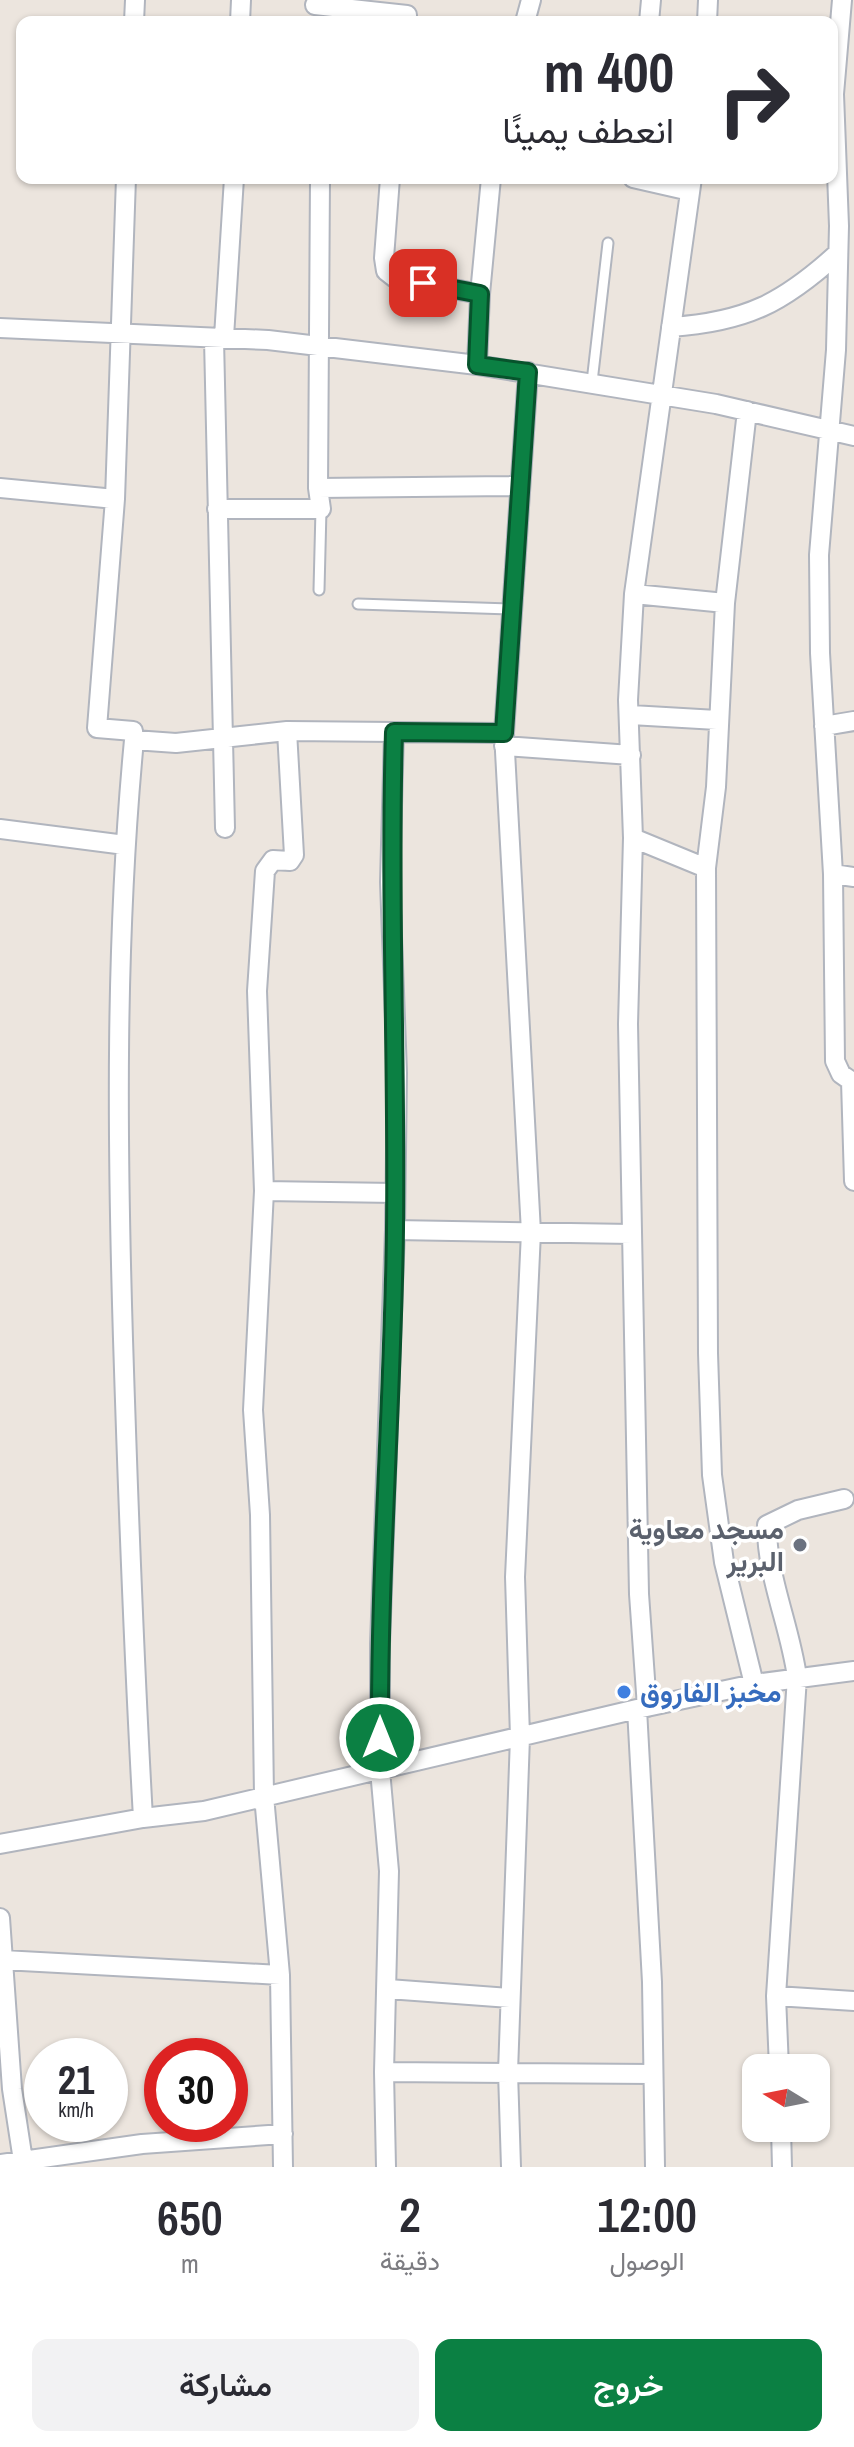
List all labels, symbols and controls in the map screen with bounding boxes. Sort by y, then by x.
text: 400 m [544,34,674,109]
icon: right [702,48,806,152]
text: انعطف يمينًا [502,106,674,154]
pin [389,249,457,317]
icon: arrive [401,261,445,305]
place label: مسجد معاوية البرير [629,1510,784,1580]
marker: مسجد معاوية البرير [791,1536,809,1554]
place label: مخبز الفاروق [640,1673,781,1711]
marker: مخبز الفاروق [615,1683,633,1701]
position arrow [338,1696,422,1780]
speed limit sign: 30 [144,2038,248,2142]
text: 21 [58,2053,94,2106]
north arrow [742,2054,830,2142]
map controls [742,2054,830,2142]
text: km/h [58,2096,94,2123]
text: 2 [399,2182,421,2247]
text: 12:00 [597,2182,697,2247]
text: 650 [157,2185,223,2250]
text: دقيقة [380,2243,440,2278]
text: الوصول [609,2243,685,2278]
text: m [181,2246,199,2281]
button: مشاركة [32,2339,419,2431]
button: خروج [435,2339,822,2431]

